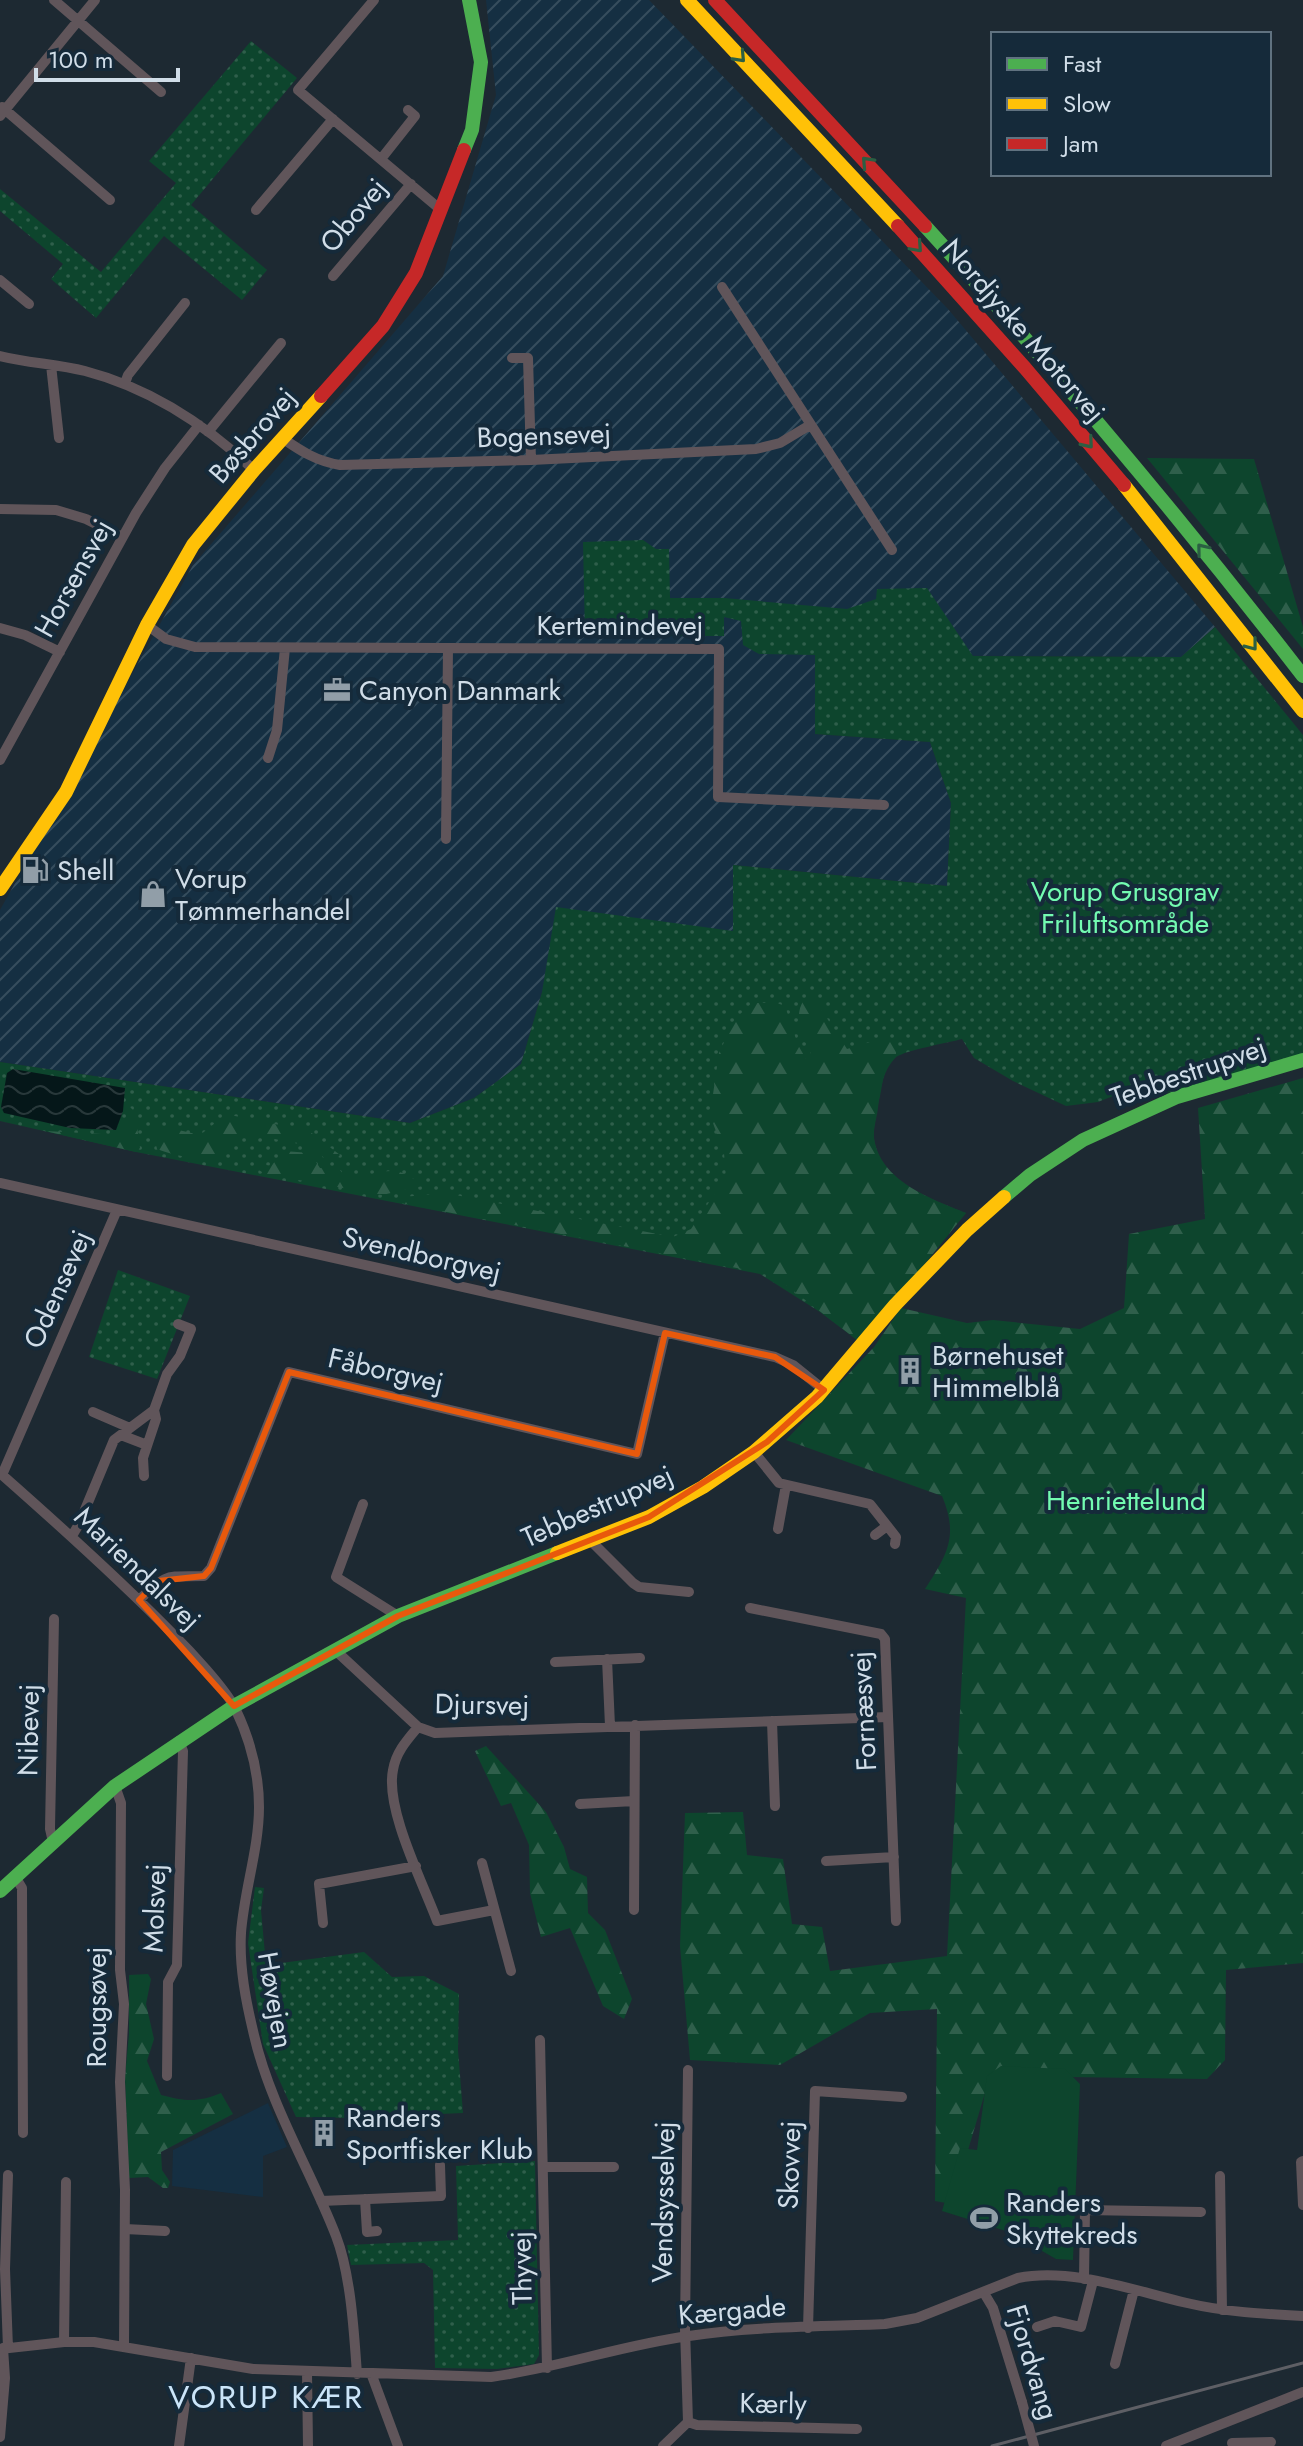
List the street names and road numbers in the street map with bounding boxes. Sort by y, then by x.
street label: Obovej [310,169,397,262]
street label: Nordjyske Motorvej [932,229,1115,431]
street label: Bøsbrovej [199,378,306,492]
street label: Bogensevej [476,413,612,458]
street label: Horsensvej [24,512,123,645]
street label: Kertemindevej [536,605,704,646]
street label: Tebbestrupvej [1105,1027,1271,1118]
street label: Svendborgvej [338,1216,505,1293]
street label: Odensevej [13,1223,102,1355]
street label: Fåborgvej [324,1337,448,1404]
street label: Tebbestrupvej [515,1455,680,1558]
street label: Mariendalsvej [65,1497,210,1640]
street label: Fornæsvej [840,1650,887,1772]
street label: Djursvej [434,1683,530,1726]
street label: Nibevej [7,1684,50,1776]
street label: Molsvej [132,1863,177,1953]
street label: Rougsøvej [76,1946,117,2068]
street label: Høvejen [247,1949,304,2052]
street label: Skovvej [767,2120,812,2210]
street label: Vendsysselvej [642,2121,685,2283]
street label: Thyvej [500,2231,543,2305]
street label: Kærgade [677,2285,788,2336]
street label: Fjordvang [996,2300,1069,2425]
street label: Kærly [739,2382,808,2425]

